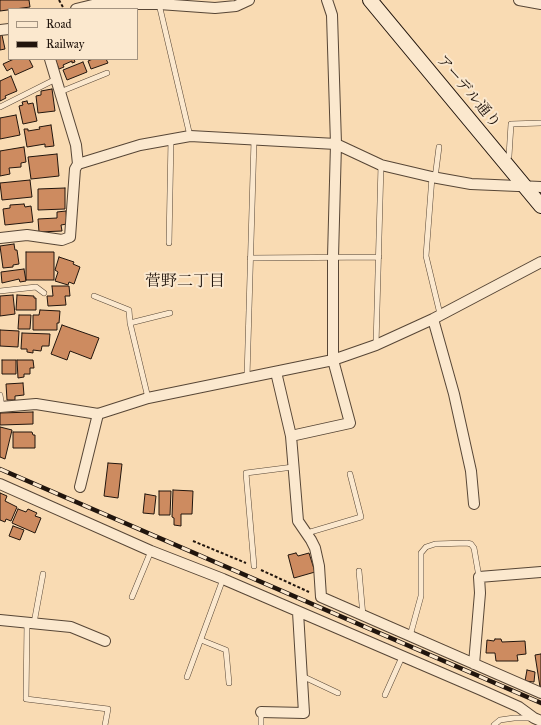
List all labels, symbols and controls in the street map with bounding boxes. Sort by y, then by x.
legend [8,8,138,60]
text: Road [46,17,72,31]
text: Railway [46,37,84,51]
street label: アーデル通り [432,52,504,132]
district label: 菅野二丁目 [145,272,225,292]

